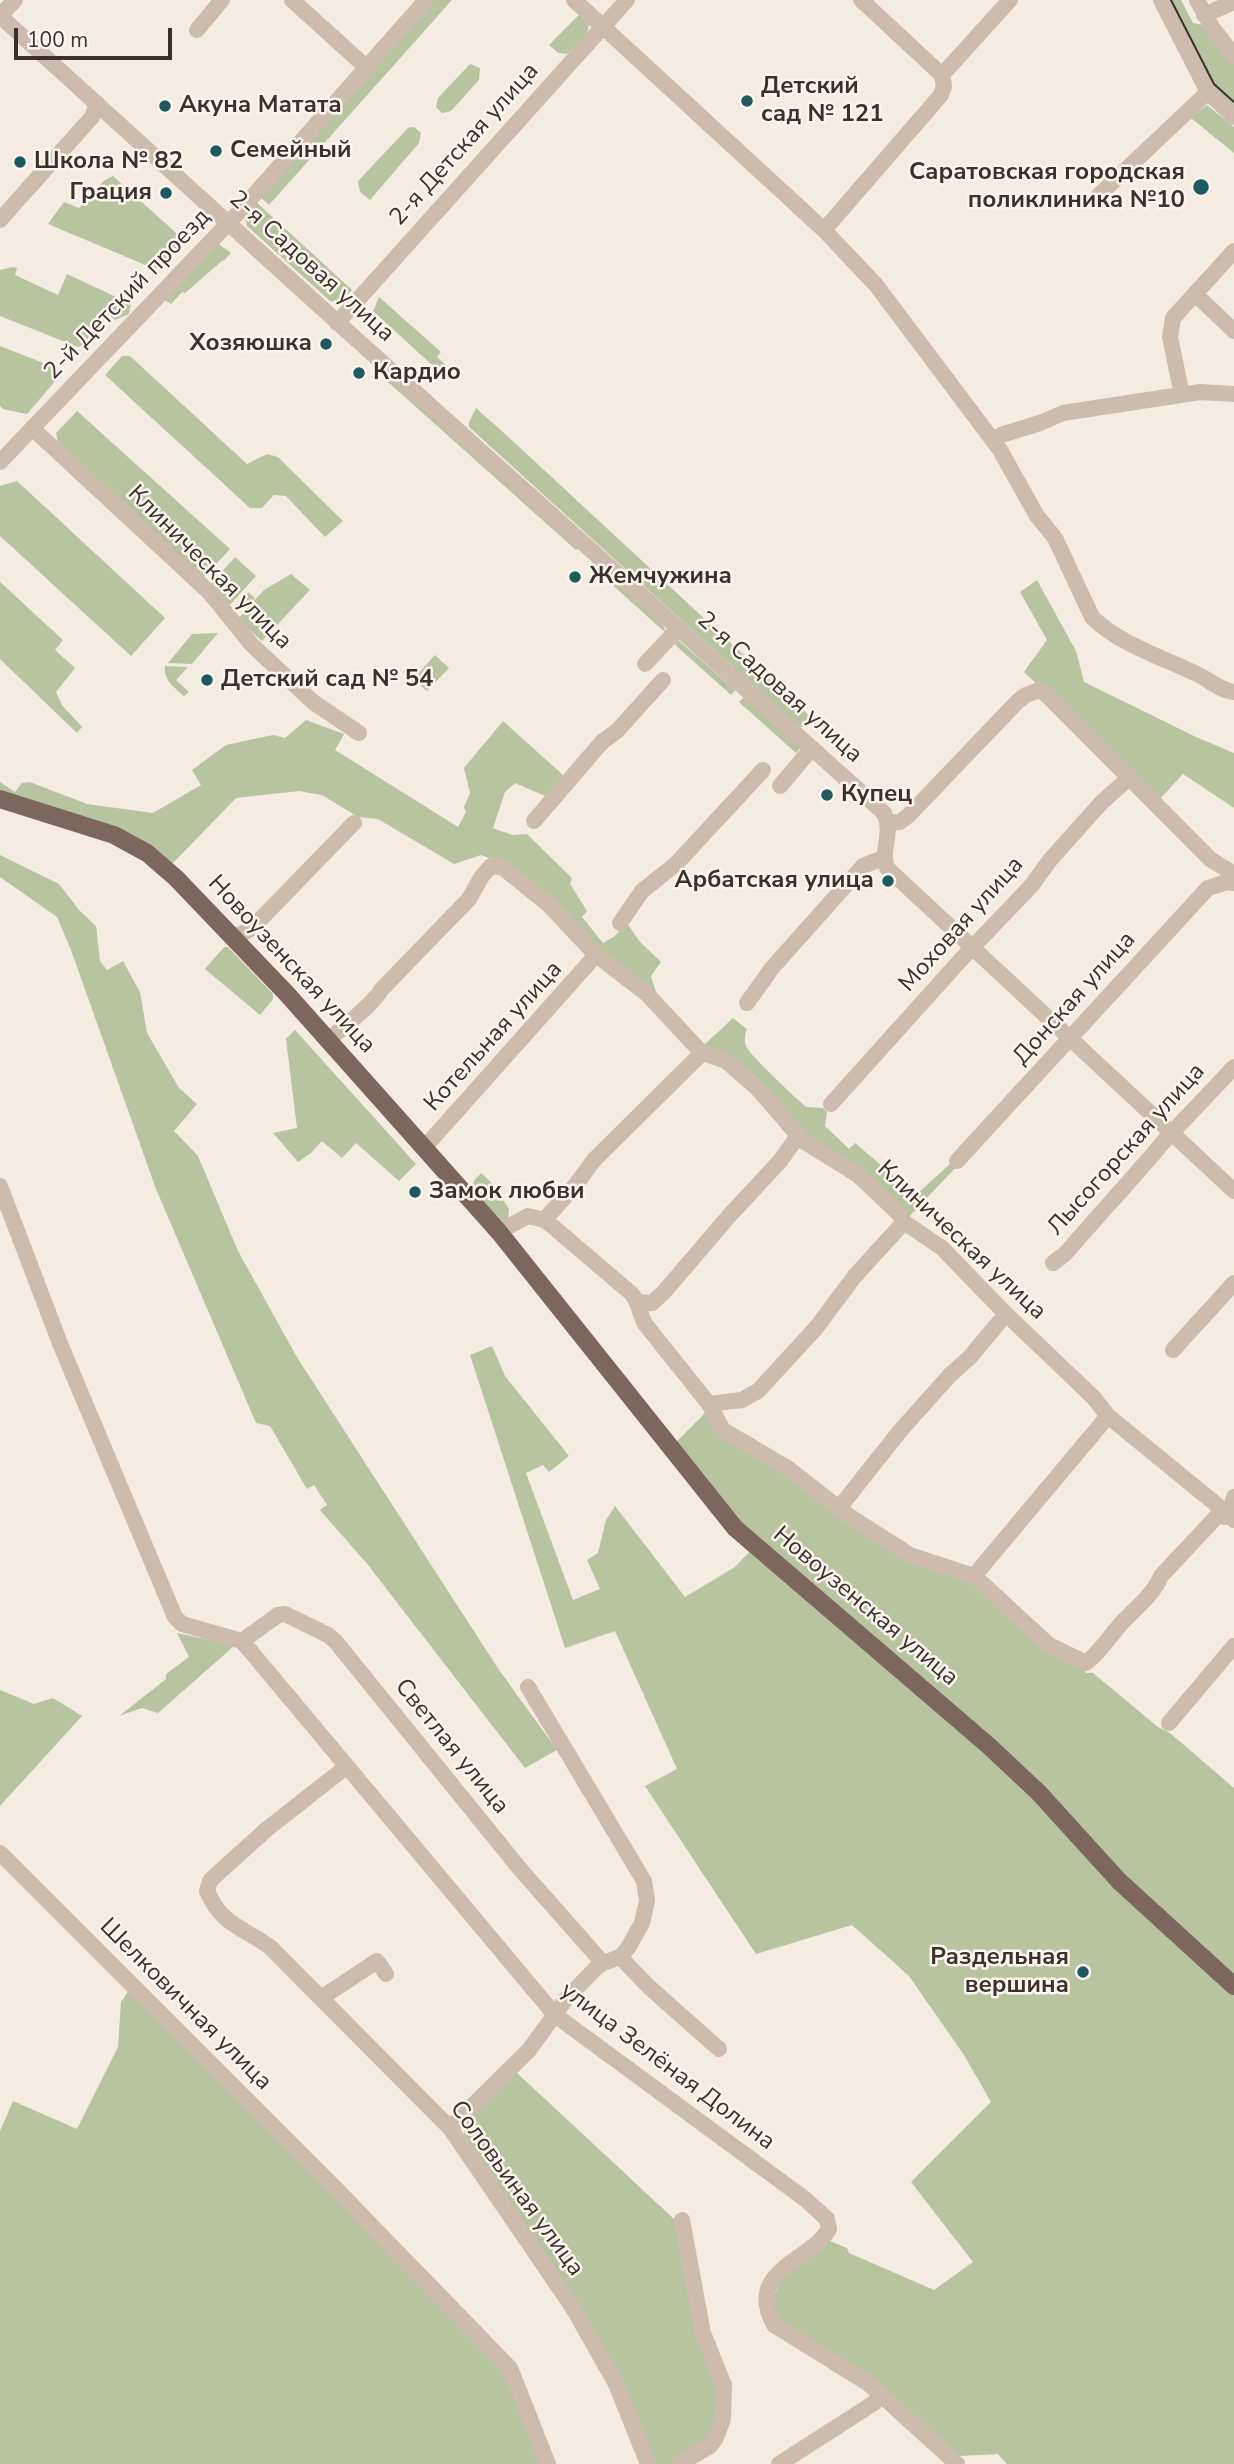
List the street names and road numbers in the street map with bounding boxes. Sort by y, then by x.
street label: 2-я Детская улица [384,58,546,232]
street label: 2-я Садовая улица [222,185,400,349]
street label: 2-й Детский проезд [39,204,217,386]
street label: Клиническая улица [121,480,297,656]
street label: 2-я Садовая улица [690,606,868,770]
street label: Моховая улица [894,851,1030,999]
street label: Новоузенская улица [201,870,381,1060]
street label: Донская улица [1008,926,1142,1072]
street label: Котельная улица [419,956,569,1118]
street label: Лысогорская улица [1042,1058,1212,1242]
street label: Клиническая улица [871,1155,1051,1327]
street label: Новоузенская улица [767,1521,963,1693]
street label: Светлая улица [388,1674,514,1820]
street label: Шелковичная улица [93,1913,277,2097]
street label: улица Зелёная Долина [554,1977,780,2157]
street label: Соловьиная улица [443,2096,589,2282]

